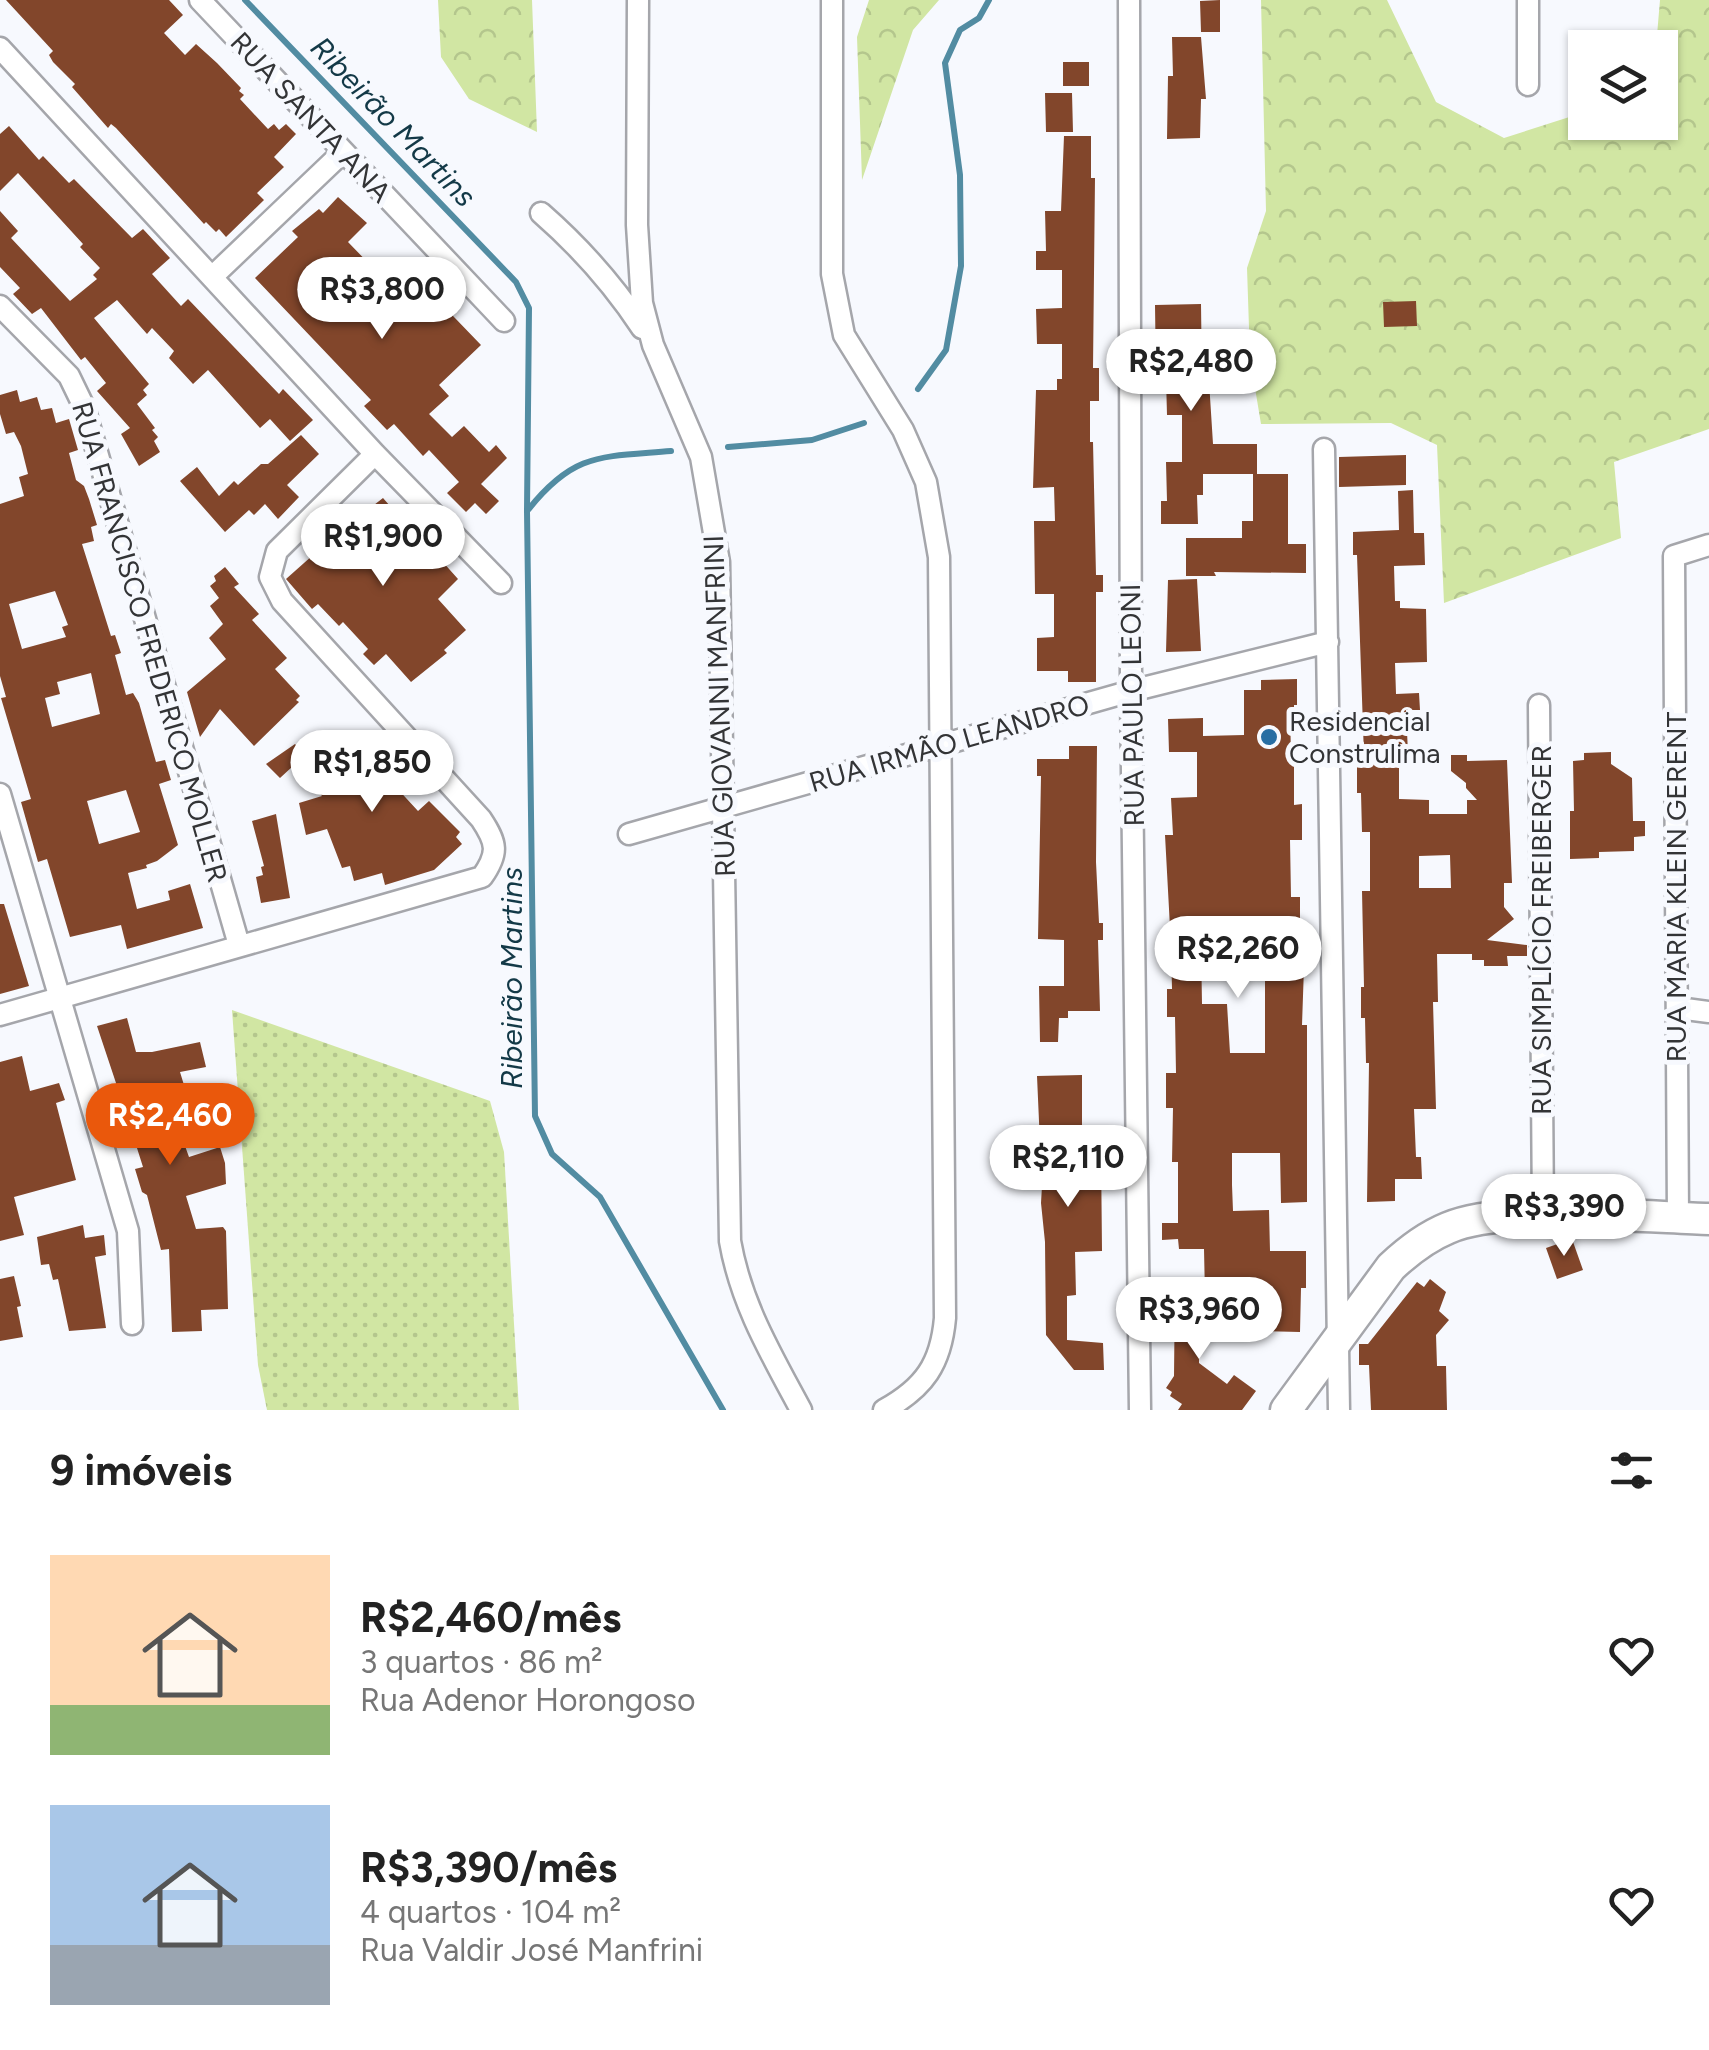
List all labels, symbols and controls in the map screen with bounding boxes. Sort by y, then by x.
street label: RUA SANTA ANA [224,25,398,209]
water label: Ribeirão Martins [303,29,484,214]
map controls [1568,30,1678,140]
button: layers [1568,30,1678,140]
pin: R$3,800 [290,257,474,342]
text: R$3,800 [319,270,445,308]
pin: R$2,480 [1099,329,1283,414]
text: R$2,480 [1128,342,1254,380]
street label: RUA FRANCISCO FREDERICO MOLLER [65,398,235,886]
pin: R$1,900 [291,504,475,589]
text: R$1,900 [323,517,443,555]
street label: RUA GIOVANNI MANFRINI [696,535,742,877]
street label: RUA PAULO LEONI [1113,583,1151,827]
street label: RUA IRMÃO LEANDRO [805,687,1093,799]
place label: Residencial Construlima [1289,704,1441,770]
street label: RUA MARIA KLEIN GERENT [1659,711,1693,1062]
marker: Residencial Construlima [1258,726,1280,748]
pin: R$1,850 [280,730,464,815]
text: R$1,850 [312,743,432,781]
street label: RUA SIMPLÍCIO FREIBERGER [1524,745,1558,1115]
water label: Ribeirão Martins [493,867,530,1089]
pin: R$2,260 [1146,916,1330,1001]
text: R$2,260 [1177,929,1299,967]
pin: R$2,460 [78,1083,262,1168]
text: R$2,460 [108,1096,232,1134]
pin: R$2,110 [976,1125,1160,1210]
text: R$2,110 [1012,1138,1124,1176]
pin: R$3,390 [1472,1174,1656,1259]
text: R$3,390 [1503,1187,1625,1225]
pin: R$3,960 [1107,1277,1291,1362]
text: R$3,960 [1138,1290,1260,1328]
icon: filters [1604,1443,1659,1498]
text: 9 imóveis [50,1445,232,1496]
text: R$2,460/mês [360,1592,621,1643]
icon: home [130,1595,250,1715]
icon: heart [1604,1628,1659,1683]
text: 3 quartos · 86 m² [360,1643,603,1681]
text: Rua Adenor Horongoso [360,1681,696,1719]
text: R$3,390/mês [360,1842,617,1893]
icon: home [130,1845,250,1965]
icon: heart [1604,1878,1659,1933]
text: 4 quartos · 104 m² [360,1893,621,1931]
text: Rua Valdir José Manfrini [360,1931,703,1969]

